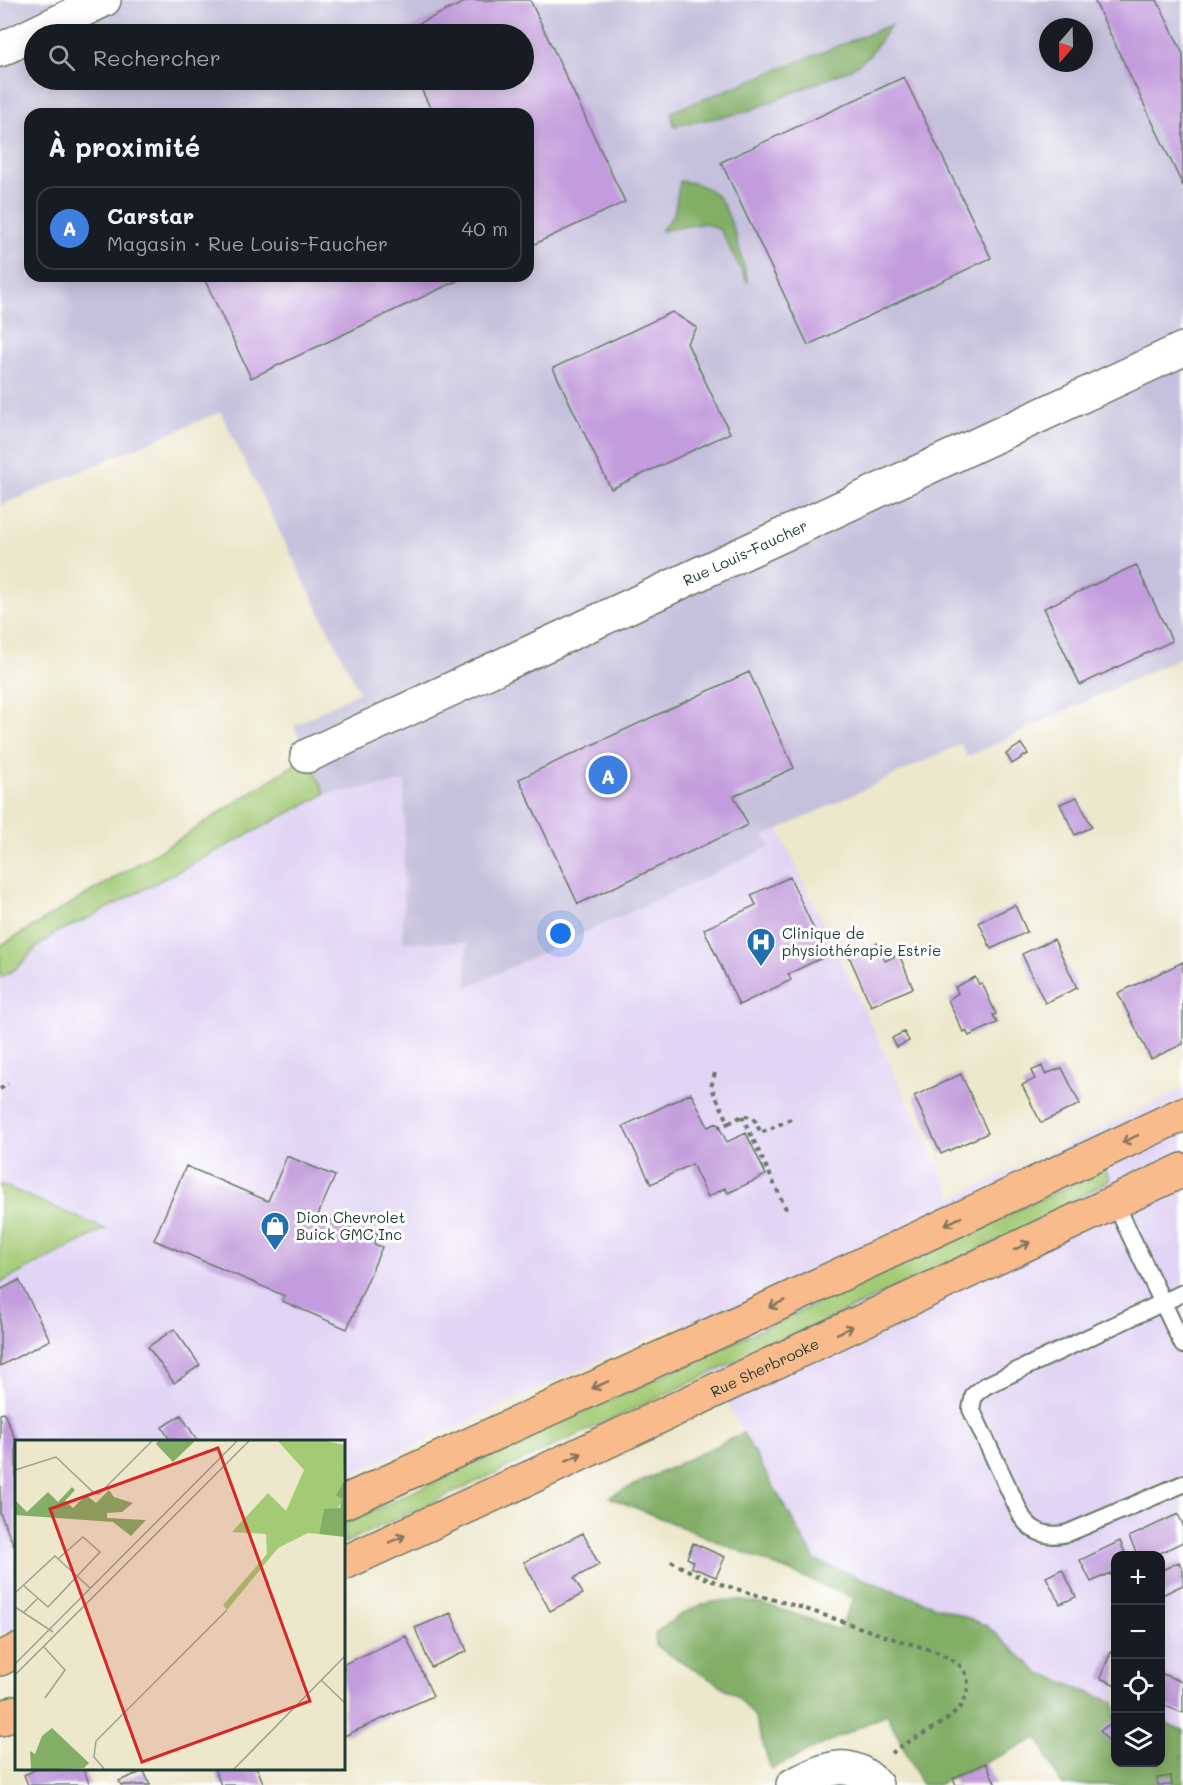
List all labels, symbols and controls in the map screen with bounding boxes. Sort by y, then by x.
north arrow [1039,18,1093,72]
search box [24,24,534,90]
icon: search [45,41,78,74]
text: Rechercher [93,43,221,72]
text: À proximité [48,130,200,164]
text: Carstar [107,201,194,230]
text: A [63,215,76,241]
text: 40 m [462,215,508,241]
text: Magasin · Rue Louis-Faucher [107,230,388,256]
street label: Rue Louis-Faucher [679,515,811,590]
pin: A [588,752,628,798]
your location [546,919,575,948]
place label: Clinique de physiothérapie Estrie [782,923,941,960]
hospital icon: Clinique de physiothérapie Estrie [745,926,777,968]
one-way arrow [1121,1133,1139,1145]
place label: Dion Chevrolet Buick GMC Inc [296,1207,405,1244]
shop icon: Dion Chevrolet Buick GMC Inc [259,1210,291,1252]
one-way arrow [945,1216,963,1228]
one-way arrow [1012,1240,1030,1252]
one-way arrow [768,1299,786,1311]
one-way arrow [836,1323,854,1335]
street label: Rue Sherbrooke [707,1333,822,1401]
one-way arrow [591,1380,609,1392]
inset map [15,1440,345,1770]
one-way arrow [565,1451,583,1463]
one-way arrow [387,1532,405,1544]
map controls [1111,1551,1165,1767]
button: + [1111,1551,1165,1605]
button: − [1111,1605,1165,1659]
button: locate [1111,1659,1165,1713]
button: layers [1111,1713,1165,1767]

